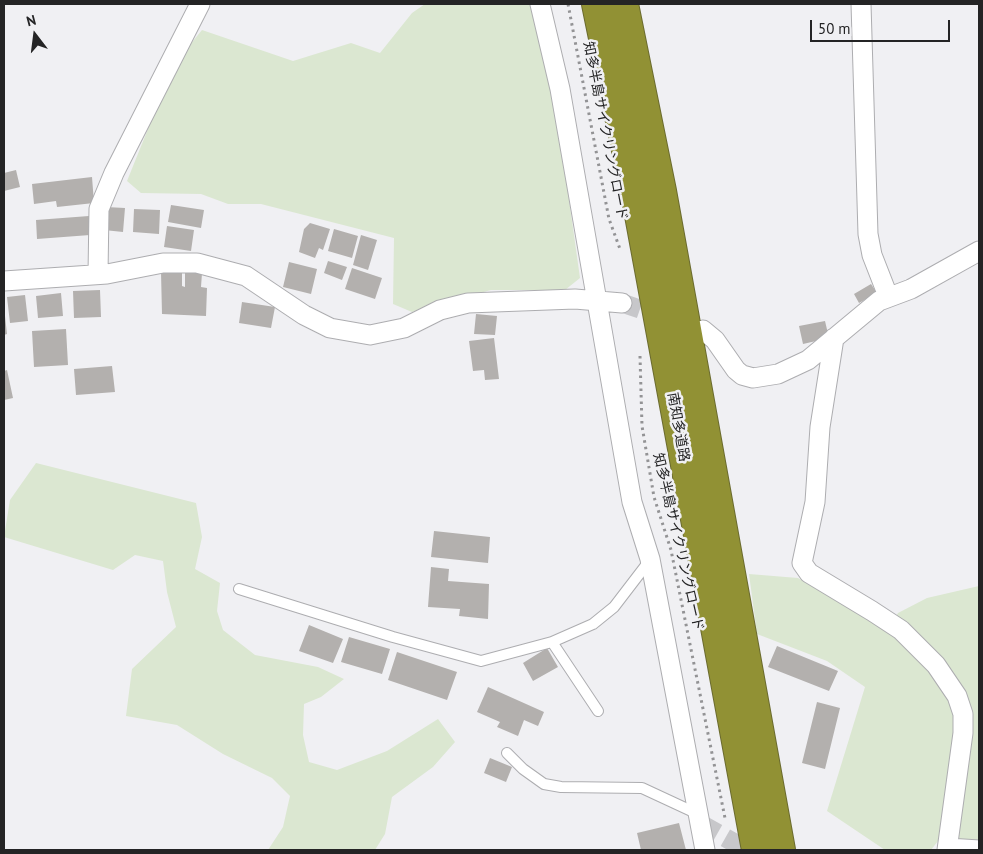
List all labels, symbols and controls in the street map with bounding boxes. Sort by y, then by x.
north arrow [10,10,60,60]
scale bar [813,10,953,42]
text: N [24,11,38,30]
text: 50 m [818,19,851,38]
street label: 知多半島サイクリングロード [579,40,631,222]
street label: 南知多道路 [664,391,692,463]
street label: 知多半島サイクリングロード [649,451,707,633]

